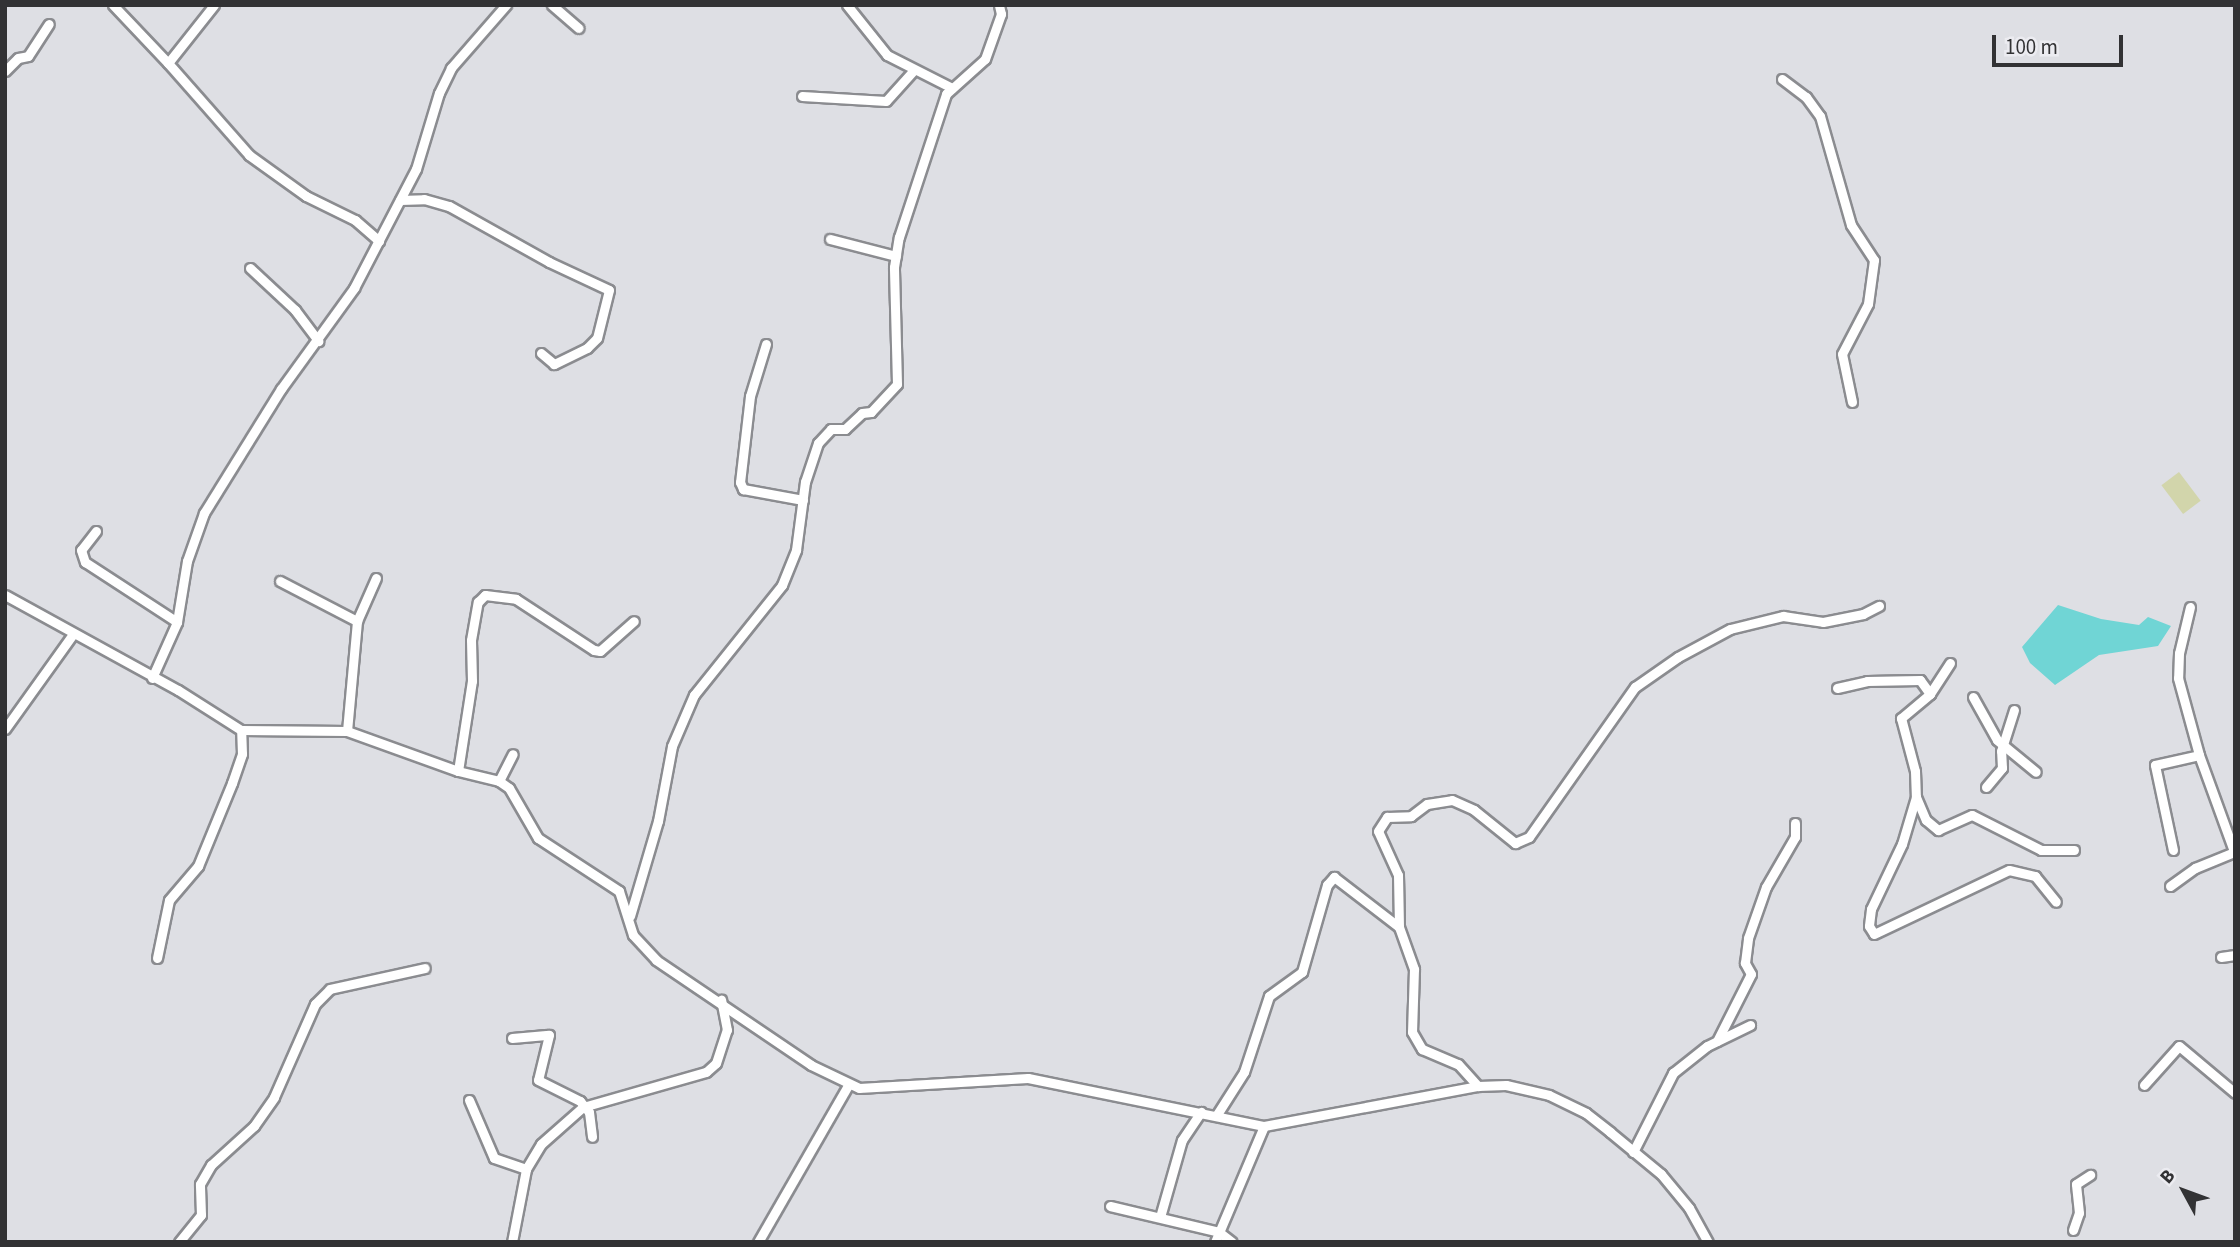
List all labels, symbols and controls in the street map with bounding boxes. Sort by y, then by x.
scale bar [1995,21,2126,65]
text: 100 m [2005,32,2058,62]
north arrow [2149,1156,2219,1226]
text: B [2154,1164,2182,1190]

